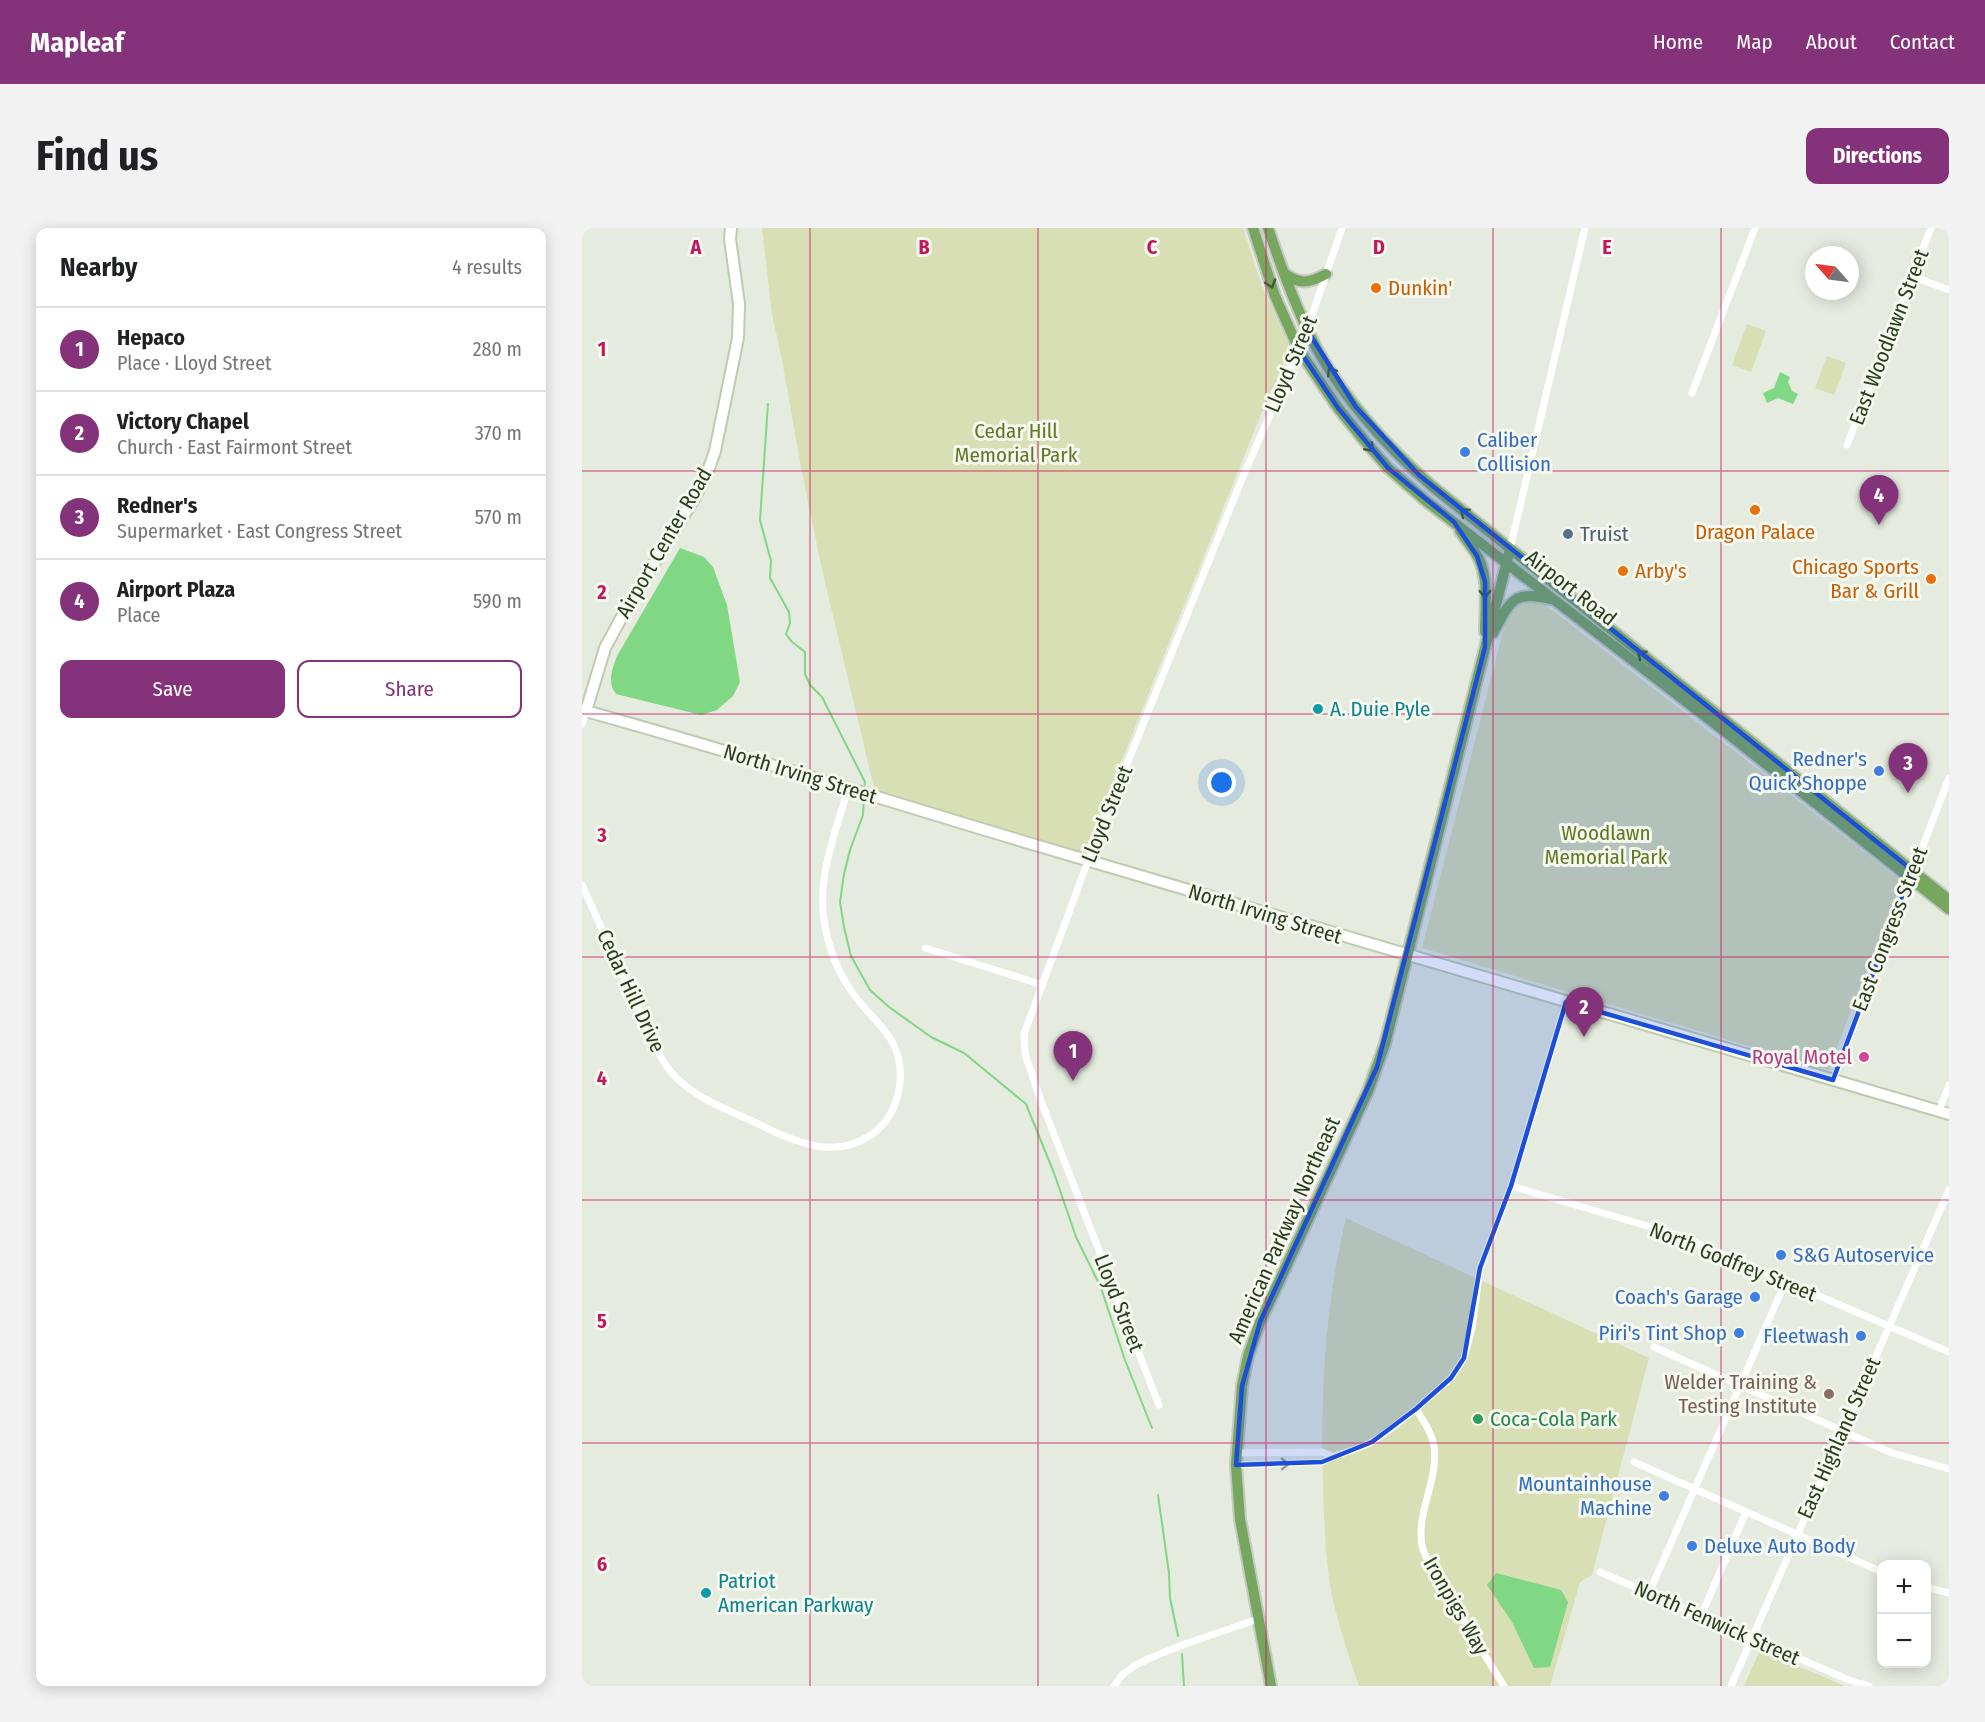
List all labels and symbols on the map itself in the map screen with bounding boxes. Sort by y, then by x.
text: A [690,235,703,259]
text: B [918,235,930,259]
text: C [1147,235,1158,259]
text: D [1373,235,1385,259]
text: E [1602,235,1612,259]
street label: East Woodlawn Street [1843,245,1935,429]
north arrow [1805,246,1859,300]
place label: Dunkin' [1388,275,1452,301]
one-way arrow [1264,278,1276,289]
marker: Dunkin' [1369,281,1383,295]
street label: Lloyd Street [1259,312,1323,416]
text: 1 [598,337,606,361]
one-way arrow [1326,367,1338,377]
park label: Cedar Hill Memorial Park [955,418,1078,468]
place label: Caliber Collision [1477,427,1551,477]
one-way arrow [1363,441,1374,452]
marker: Caliber Collision [1458,445,1472,459]
street label: Airport Center Road [610,463,718,623]
pin: 4 [1860,476,1898,525]
marker: Dragon Palace [1748,503,1762,517]
one-way arrow [1460,509,1471,520]
place label: Dragon Palace [1695,519,1815,545]
place label: Truist [1580,521,1629,547]
marker: Truist [1561,527,1575,541]
street label: Airport Road [1520,544,1622,632]
place label: Chicago Sports Bar & Grill [1792,554,1919,604]
place label: Arby's [1635,558,1687,584]
marker: Arby's [1616,564,1630,578]
marker: Chicago Sports Bar & Grill [1924,572,1938,586]
text: 2 [596,580,607,604]
one-way arrow [1479,589,1491,598]
one-way arrow [1637,650,1648,661]
place label: A. Duie Pyle [1330,696,1430,722]
marker: A. Duie Pyle [1311,702,1325,716]
street label: North Irving Street [720,738,880,810]
pin: 3 [1888,744,1928,793]
place label: Redner's Quick Shoppe [1749,746,1867,796]
street label: Lloyd Street [1076,761,1138,866]
marker: Redner's Quick Shoppe [1872,764,1886,778]
your location [1207,768,1236,797]
park label: Woodlawn Memorial Park [1545,820,1668,870]
text: 3 [596,823,607,847]
street label: East Congress Street [1847,843,1933,1015]
street label: North Irving Street [1185,878,1345,950]
street label: Cedar Hill Drive [591,925,671,1057]
pin: 2 [1564,988,1604,1037]
pin: 1 [1054,1032,1092,1081]
place label: Royal Motel [1752,1044,1852,1070]
marker: Royal Motel [1857,1050,1871,1064]
text: 4 [597,1066,607,1090]
street label: American Parkway Northeast [1222,1112,1346,1347]
street label: North Godfrey Street [1646,1217,1820,1307]
place label: S&G Autoservice [1793,1242,1934,1268]
marker: S&G Autoservice [1774,1248,1788,1262]
street label: Lloyd Street [1088,1250,1150,1356]
place label: Coach's Garage [1615,1284,1743,1310]
marker: Coach's Garage [1748,1290,1762,1304]
text: 5 [597,1309,607,1333]
place label: Piri's Tint Shop [1599,1320,1727,1346]
place label: Fleetwash [1763,1323,1849,1349]
marker: Piri's Tint Shop [1732,1326,1746,1340]
marker: Fleetwash [1854,1329,1868,1343]
street label: East Highland Street [1792,1353,1886,1523]
place label: Welder Training & Testing Institute [1664,1369,1817,1419]
marker: Welder Training & Testing Institute [1822,1387,1836,1401]
place label: Coca-Cola Park [1490,1406,1617,1432]
marker: Coca-Cola Park [1471,1412,1485,1426]
one-way arrow [1280,1458,1289,1470]
place label: Mountainhouse Machine [1518,1471,1652,1521]
marker: Mountainhouse Machine [1657,1489,1671,1503]
place label: Deluxe Auto Body [1704,1533,1856,1559]
marker: Deluxe Auto Body [1685,1539,1699,1553]
text: 6 [597,1552,607,1576]
street label: Ironpigs Way [1418,1552,1495,1660]
place label: Patriot American Parkway [718,1568,874,1618]
street label: North Fenwick Street [1630,1575,1804,1671]
marker: Patriot American Parkway [699,1586,713,1600]

